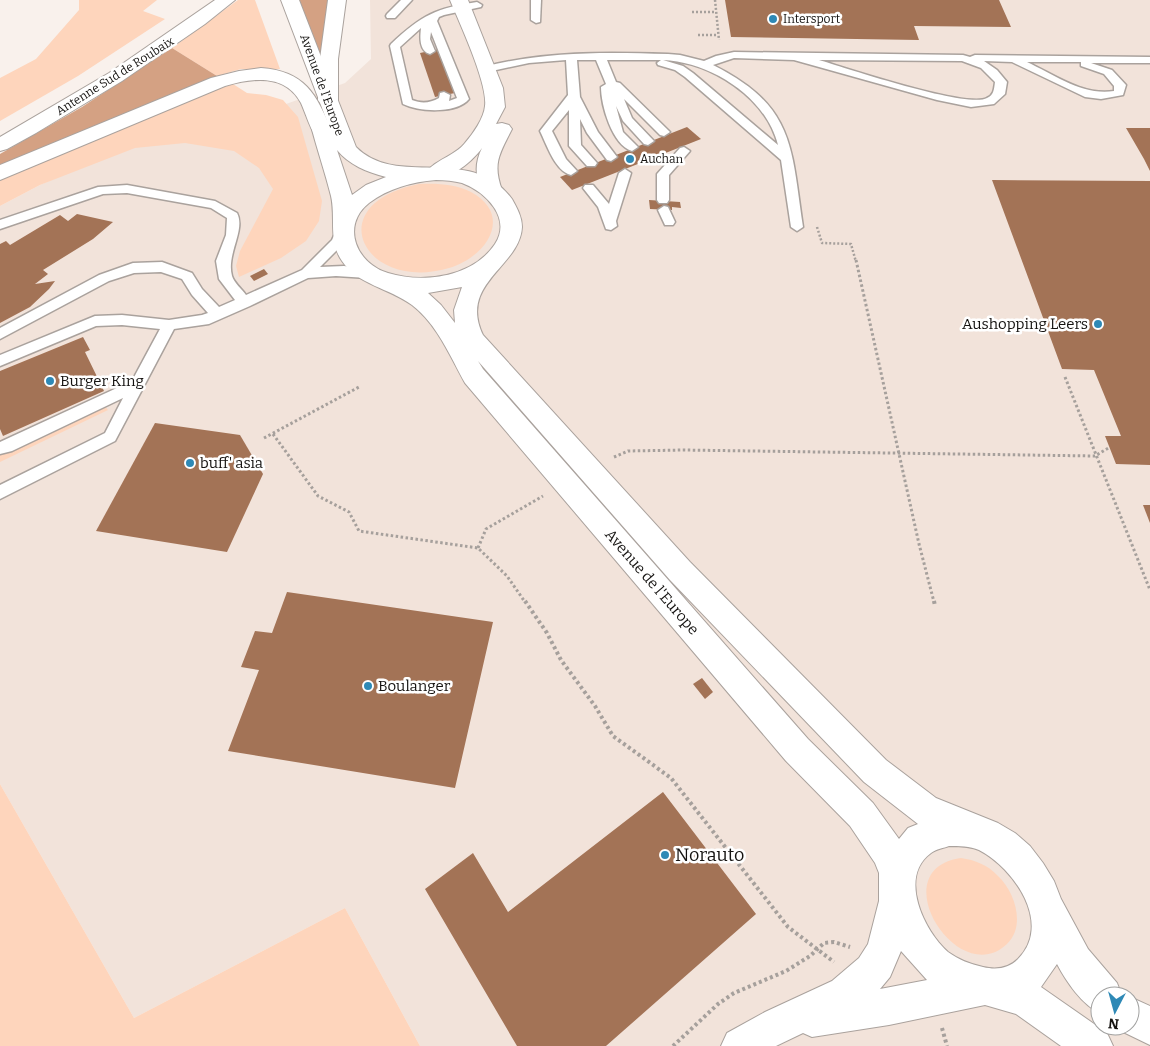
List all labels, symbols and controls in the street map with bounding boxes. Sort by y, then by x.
place label: Intersport [783,12,841,26]
marker: Intersport [767,13,779,25]
street label: Avenue de l'Europe [297,32,347,138]
street label: Antenne Sud de Roubaix [54,34,177,118]
place label: Auchan [640,152,684,166]
marker: Auchan [624,153,636,165]
place label: Aushopping Leers [962,315,1088,333]
marker: Aushopping Leers [1092,318,1104,330]
place label: Burger King [60,372,144,390]
marker: Burger King [44,375,56,387]
place label: buff' asia [200,454,263,472]
marker: buff' asia [184,457,196,469]
street label: Avenue de l'Europe [601,526,703,638]
place label: Boulanger [378,677,451,695]
marker: Boulanger [362,680,374,692]
place label: Norauto [675,844,744,866]
marker: Norauto [659,849,671,861]
north arrow [1090,986,1140,1036]
text: N [1107,1014,1120,1032]

